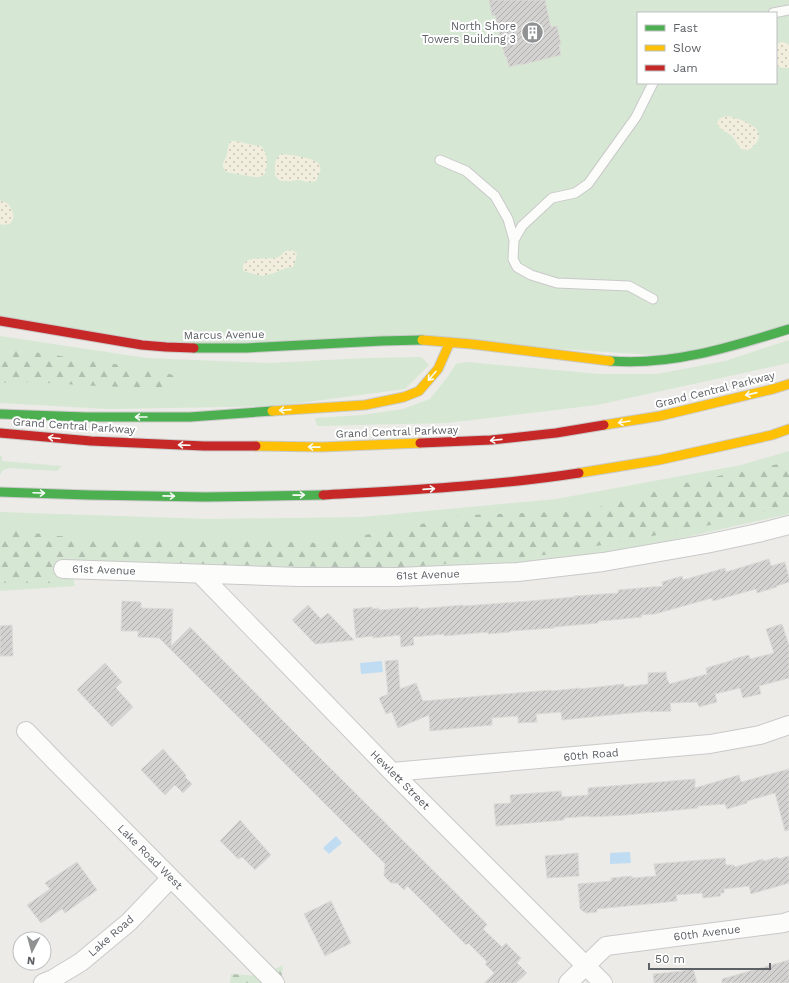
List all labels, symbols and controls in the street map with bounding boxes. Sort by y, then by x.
legend [637,12,777,84]
building icon: North Shore Towers Building 3 [519,19,545,45]
place label: North Shore Towers Building 3 [422,20,516,46]
text: Fast [673,21,698,35]
text: Slow [673,41,701,55]
text: Jam [673,61,698,75]
street label: Marcus Avenue [183,328,265,342]
street label: Grand Central Parkway [654,369,776,411]
one-way arrow [427,371,437,381]
one-way arrow [745,391,758,399]
one-way arrow [279,407,292,414]
one-way arrow [135,413,148,421]
street label: Grand Central Parkway [12,415,136,437]
one-way arrow [618,418,631,426]
street label: Grand Central Parkway [335,423,459,441]
one-way arrow [48,434,61,441]
one-way arrow [490,436,503,443]
one-way arrow [178,441,191,448]
one-way arrow [308,443,321,451]
one-way arrow [422,485,435,492]
one-way arrow [32,490,45,497]
one-way arrow [292,491,305,499]
one-way arrow [162,493,175,500]
street label: 61st Avenue [72,562,136,578]
street label: 61st Avenue [396,567,460,583]
street label: 60th Road [563,746,619,764]
street label: Hewlett Street [368,748,433,813]
street label: Lake Road West [115,822,185,892]
street label: Lake Road [86,913,136,959]
street label: 60th Avenue [673,922,741,944]
north arrow [12,931,52,971]
scale bar [649,945,770,971]
text: 50 m [655,952,685,966]
text: N [26,954,36,967]

